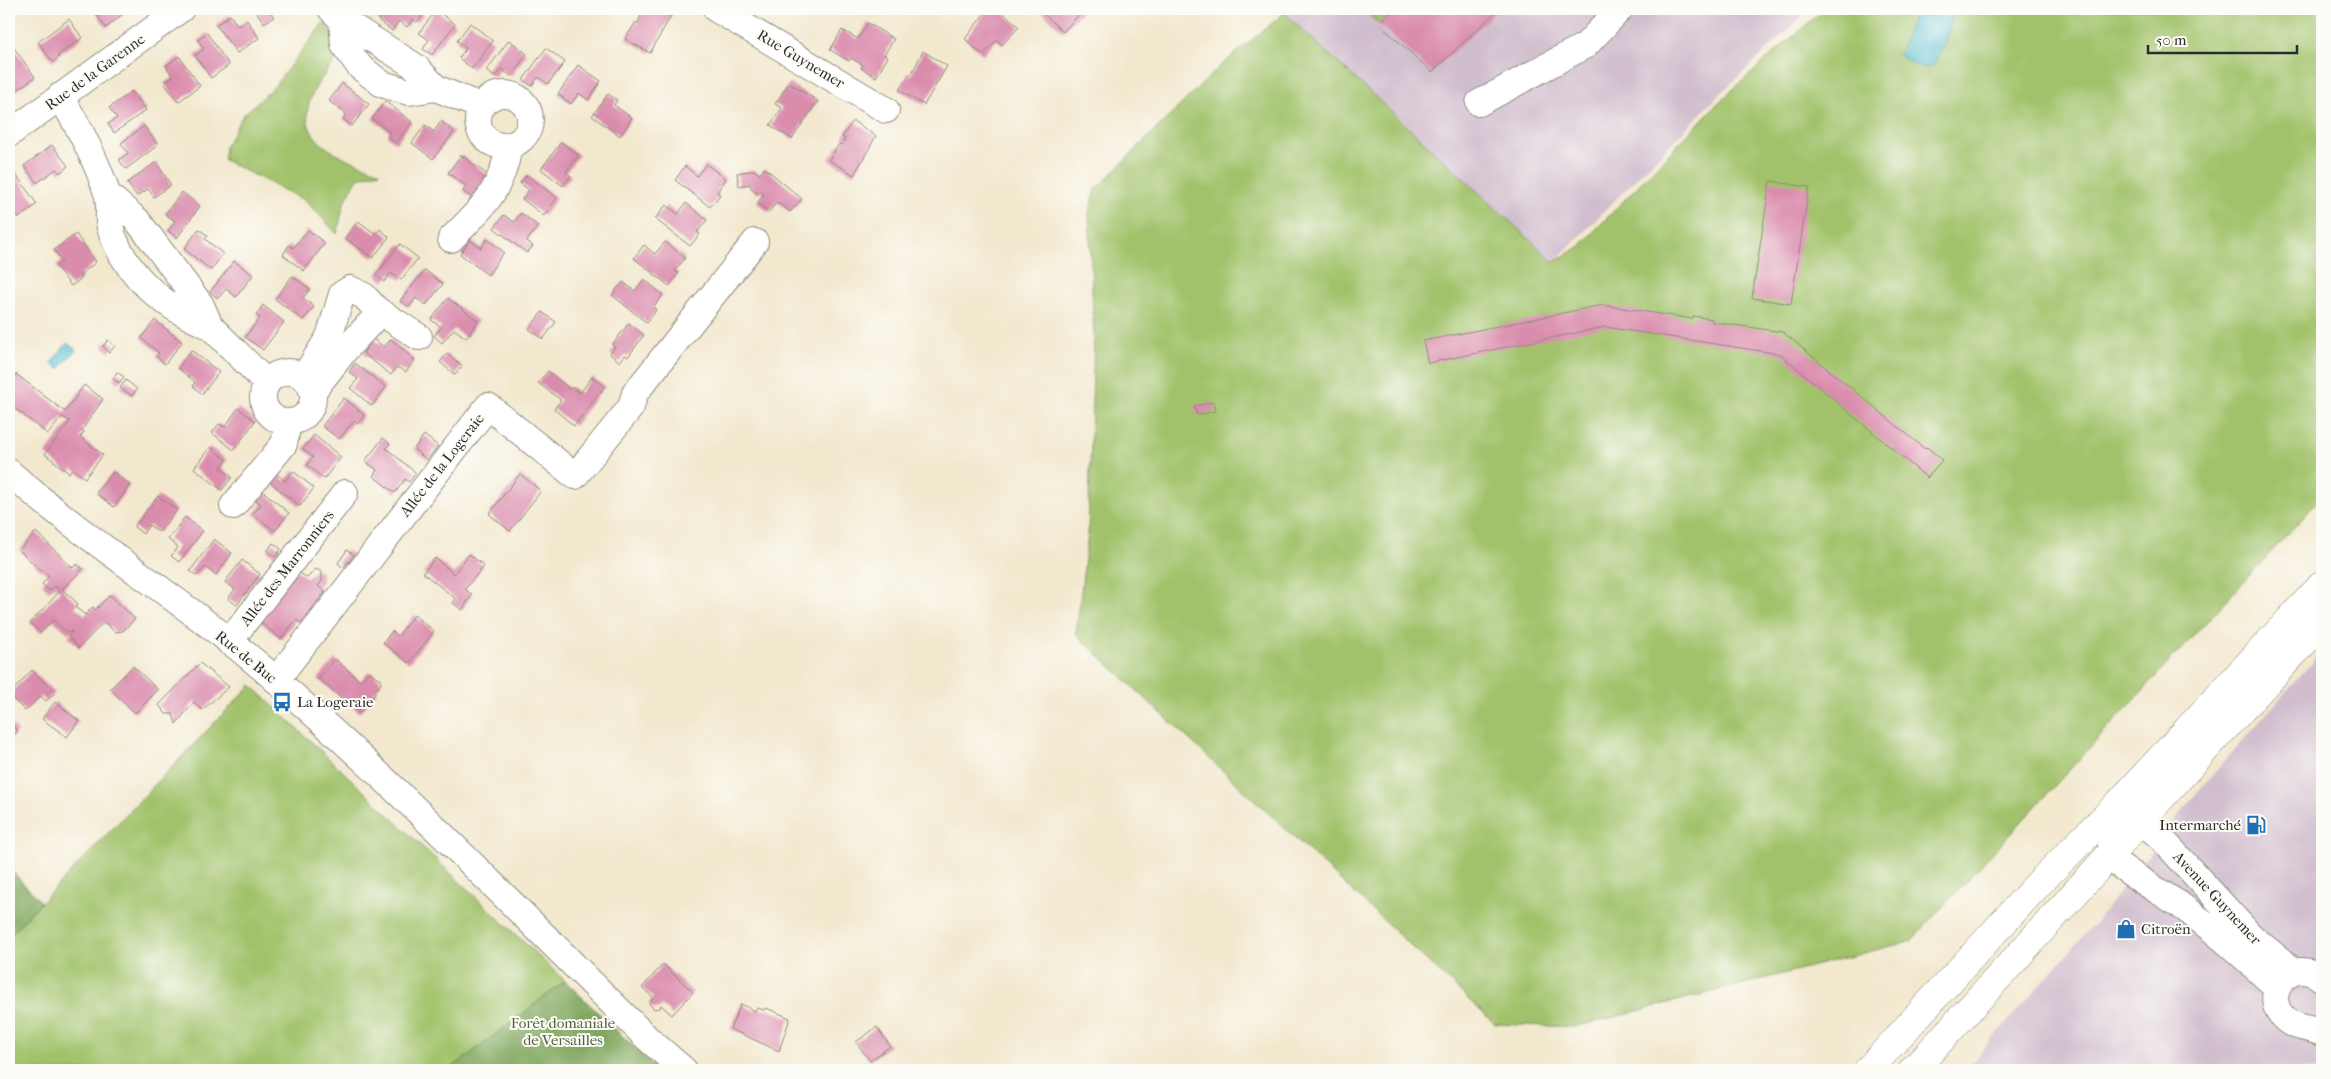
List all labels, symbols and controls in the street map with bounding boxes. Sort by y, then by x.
scale bar [2148,22,2297,54]
street label: Rue Guynemer [754,26,849,92]
street label: Rue de la Garenne [42,29,149,114]
text: 50 m [2156,31,2187,49]
street label: Allée de la Logeraie [395,409,488,521]
street label: Allée des Marronniers [236,506,338,630]
street label: Rue de Buc [212,627,280,687]
bus stop icon: La Logeraie [271,691,293,713]
place label: La Logeraie [297,693,374,711]
fuel station icon: Intermarché [2245,814,2267,836]
place label: Intermarché [2159,816,2242,834]
street label: Avenue Guynemer [2169,847,2265,949]
shop icon: Citroën [2115,918,2137,940]
place label: Citroën [2141,920,2191,938]
park label: Forêt domaniale de Versailles [511,1014,616,1049]

